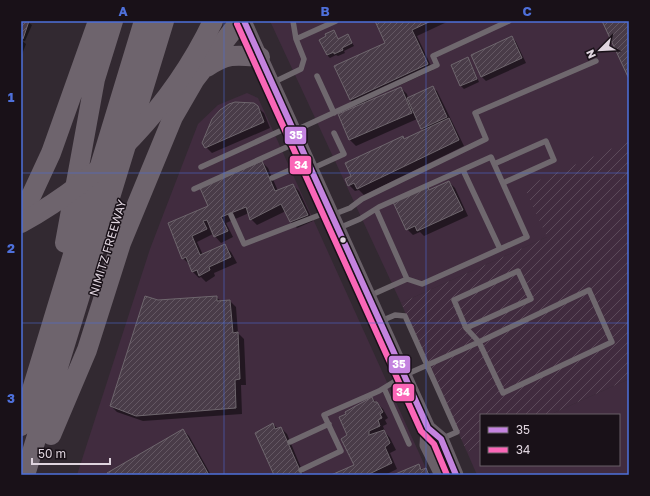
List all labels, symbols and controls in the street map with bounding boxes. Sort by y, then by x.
text: A [118,3,128,19]
text: B [320,3,330,19]
text: C [522,3,532,19]
north arrow [580,30,620,70]
text: N [583,48,598,61]
text: 1 [8,89,15,105]
line badge: 35 [284,126,307,145]
text: 35 [289,128,303,141]
line badge: 34 [289,155,312,175]
text: 34 [294,158,308,171]
street label: NIMITZ FREEWAY [86,198,129,298]
unlabelled marker [338,235,348,245]
text: 2 [7,240,15,256]
line badge: 35 [388,355,411,374]
text: 35 [392,357,406,370]
line badge: 34 [392,383,415,402]
text: 34 [396,385,410,398]
text: 3 [7,390,15,406]
legend [480,414,620,466]
text: 35 [516,422,530,437]
scale bar [32,440,110,466]
text: 34 [516,442,530,457]
text: 50 m [38,446,66,461]

